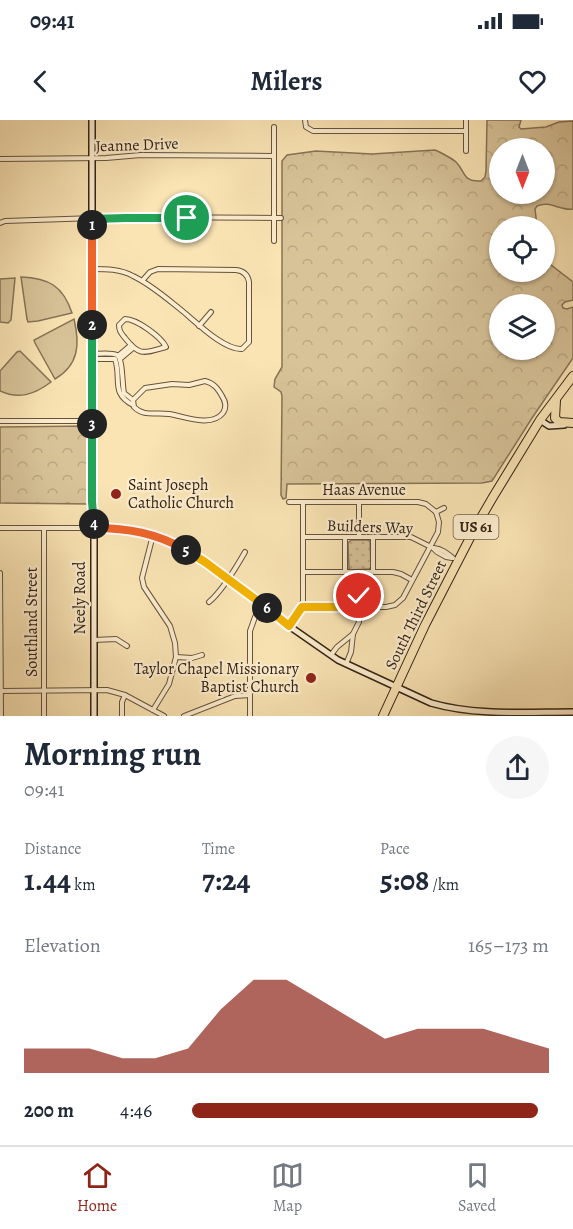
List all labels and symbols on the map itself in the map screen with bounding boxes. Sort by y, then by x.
street label: Jeanne Drive [95,133,179,157]
north arrow [489,138,555,204]
pin [161,192,212,243]
pin: 1 [77,210,107,240]
pin: 2 [77,310,107,340]
pin: 3 [77,409,107,439]
place label: Saint Joseph Catholic Church [128,474,235,514]
street label: Haas Avenue [322,479,406,501]
marker: Saint Joseph Catholic Church [109,487,123,501]
pin: 4 [79,509,109,539]
street label: Builders Way [327,515,414,540]
road number: US 61 [454,515,498,539]
pin: 5 [171,535,201,565]
street label: South Third Street [380,557,452,673]
street label: Neely Road [69,561,91,635]
street label: Southland Street [21,567,43,677]
pin [333,570,384,621]
pin: 6 [252,593,282,623]
place label: Taylor Chapel Missionary Baptist Church [134,658,300,698]
marker: Taylor Chapel Missionary Baptist Church [304,671,318,685]

